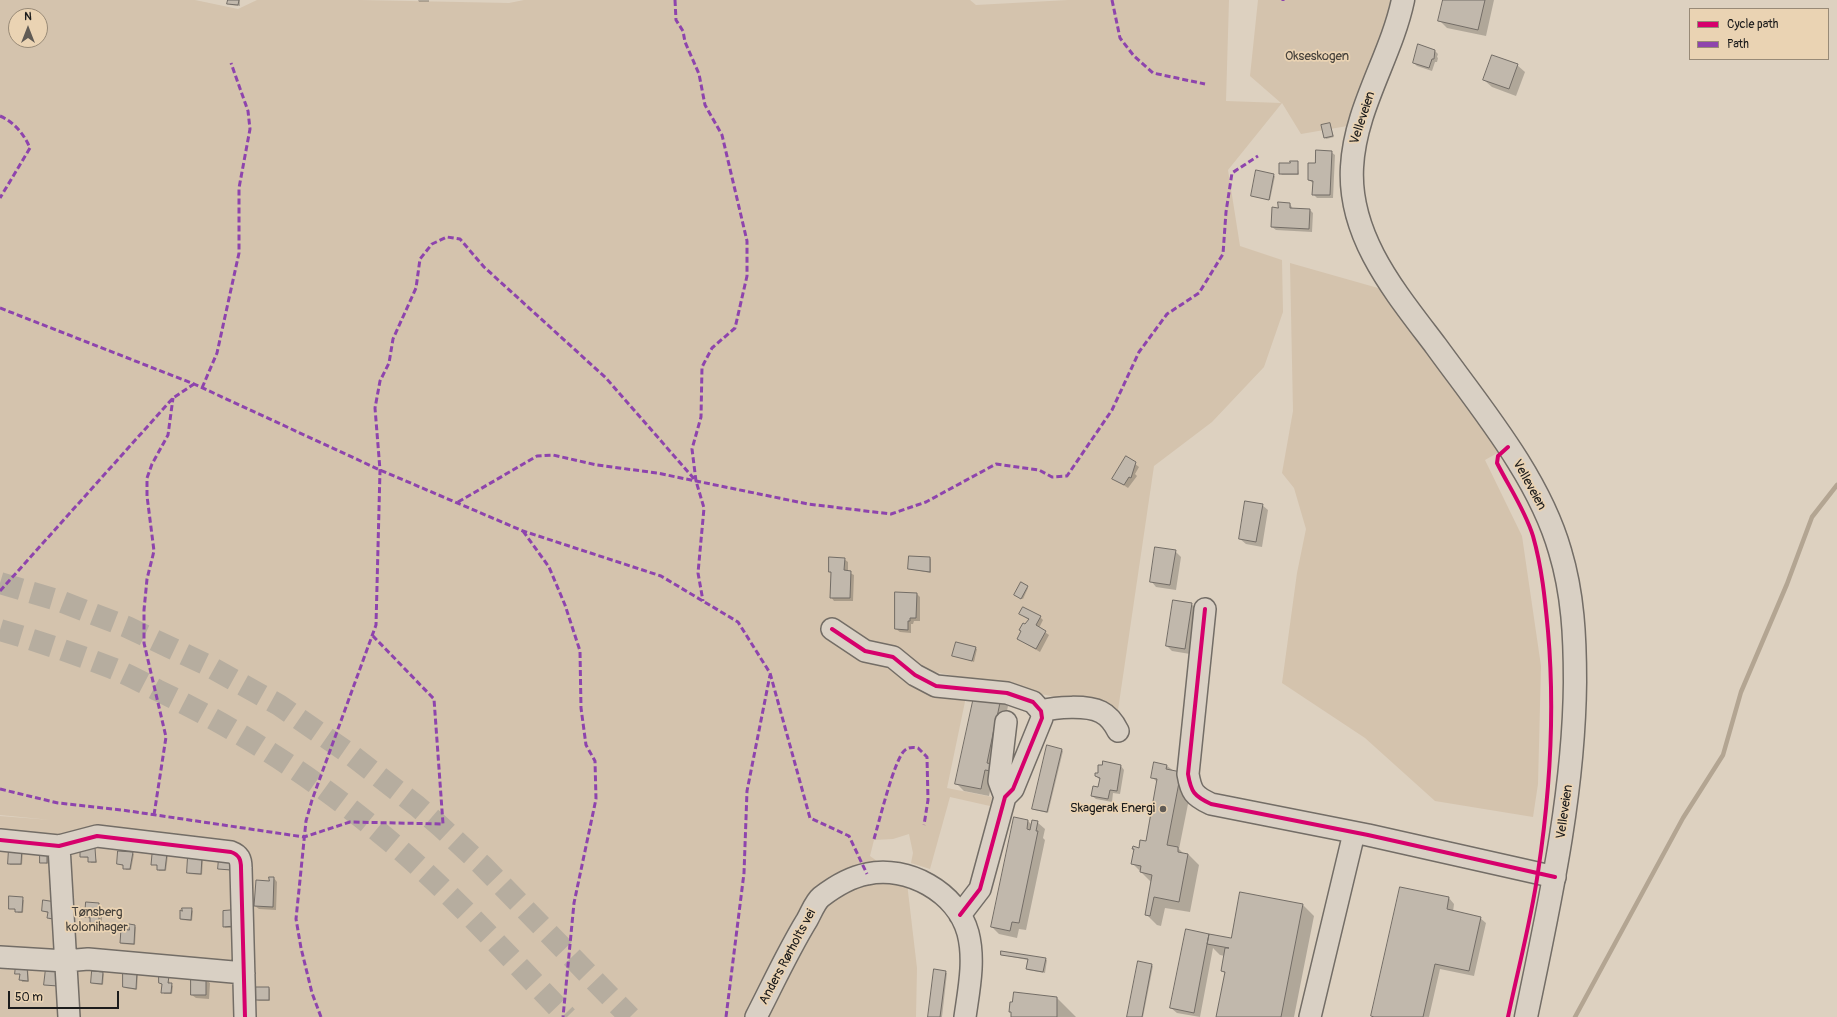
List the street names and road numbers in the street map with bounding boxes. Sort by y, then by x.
street label: Velleveien [1347,89,1379,147]
street label: Velleveien [1509,457,1549,513]
street label: Velleveien [1553,784,1577,840]
street label: Anders Rørholts vei [756,907,820,1007]

